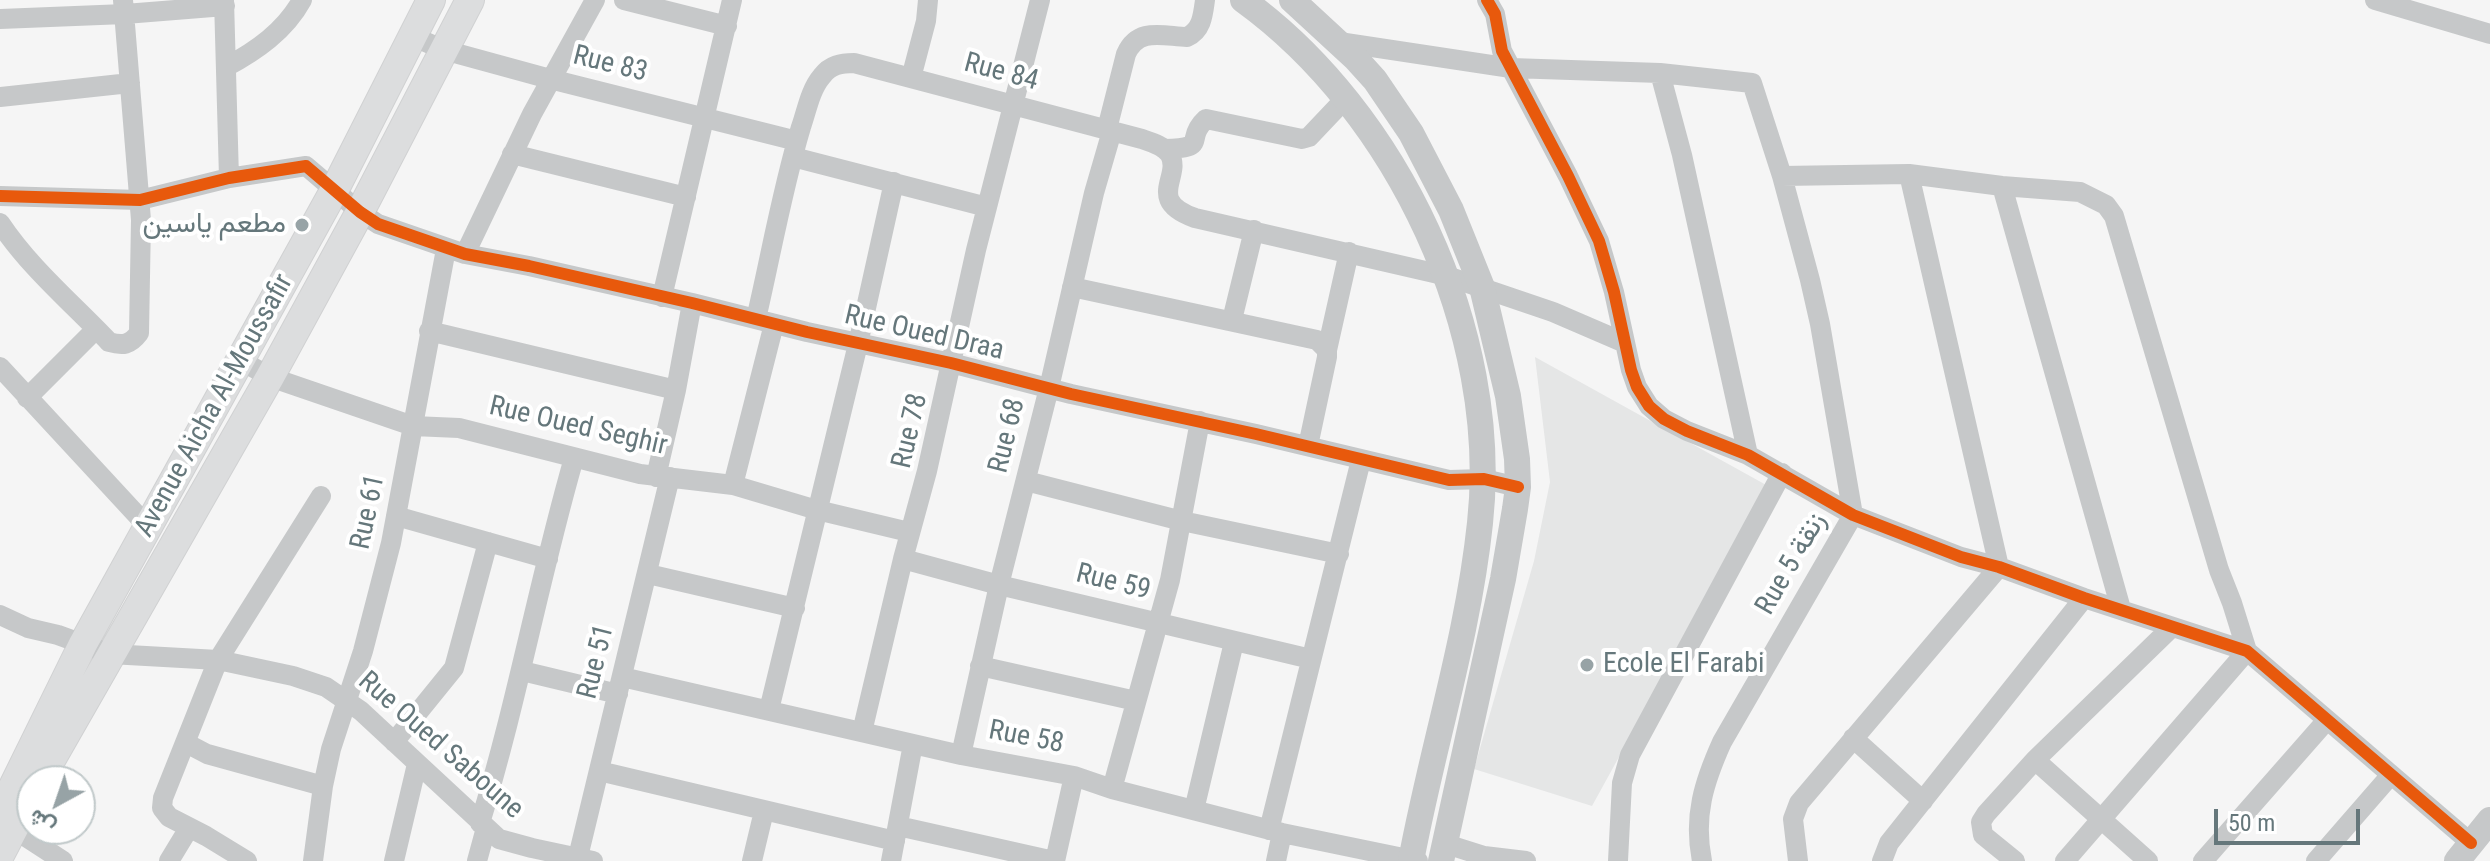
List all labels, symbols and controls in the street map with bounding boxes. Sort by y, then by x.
street label: Rue 83 [569,40,651,90]
street label: Rue 84 [960,47,1042,99]
place label: مطعم ياسين [143,208,286,242]
marker: مطعم ياسين [293,216,311,234]
street label: Avenue Aicha Al-Moussafir [129,269,301,543]
street label: Rue Oued Draa [841,299,1007,369]
street label: Rue Oued Seghir [486,390,670,464]
street label: Rue 78 [886,390,936,472]
street label: Rue 68 [983,395,1033,477]
street label: Rue 61 [345,472,393,552]
street label: Rue 5 زنقة [1749,507,1835,621]
street label: Rue 59 [1072,558,1154,608]
street label: Rue 51 [572,621,622,703]
place label: Ecole El Farabi [1603,648,1764,682]
marker: Ecole El Farabi [1578,656,1596,674]
street label: Rue Oued Saboune [351,665,529,827]
street label: Rue 58 [986,714,1066,762]
north arrow [16,765,96,845]
scale bar [2218,793,2364,843]
text: ش [23,804,60,840]
text: 50 m [2228,809,2275,837]

